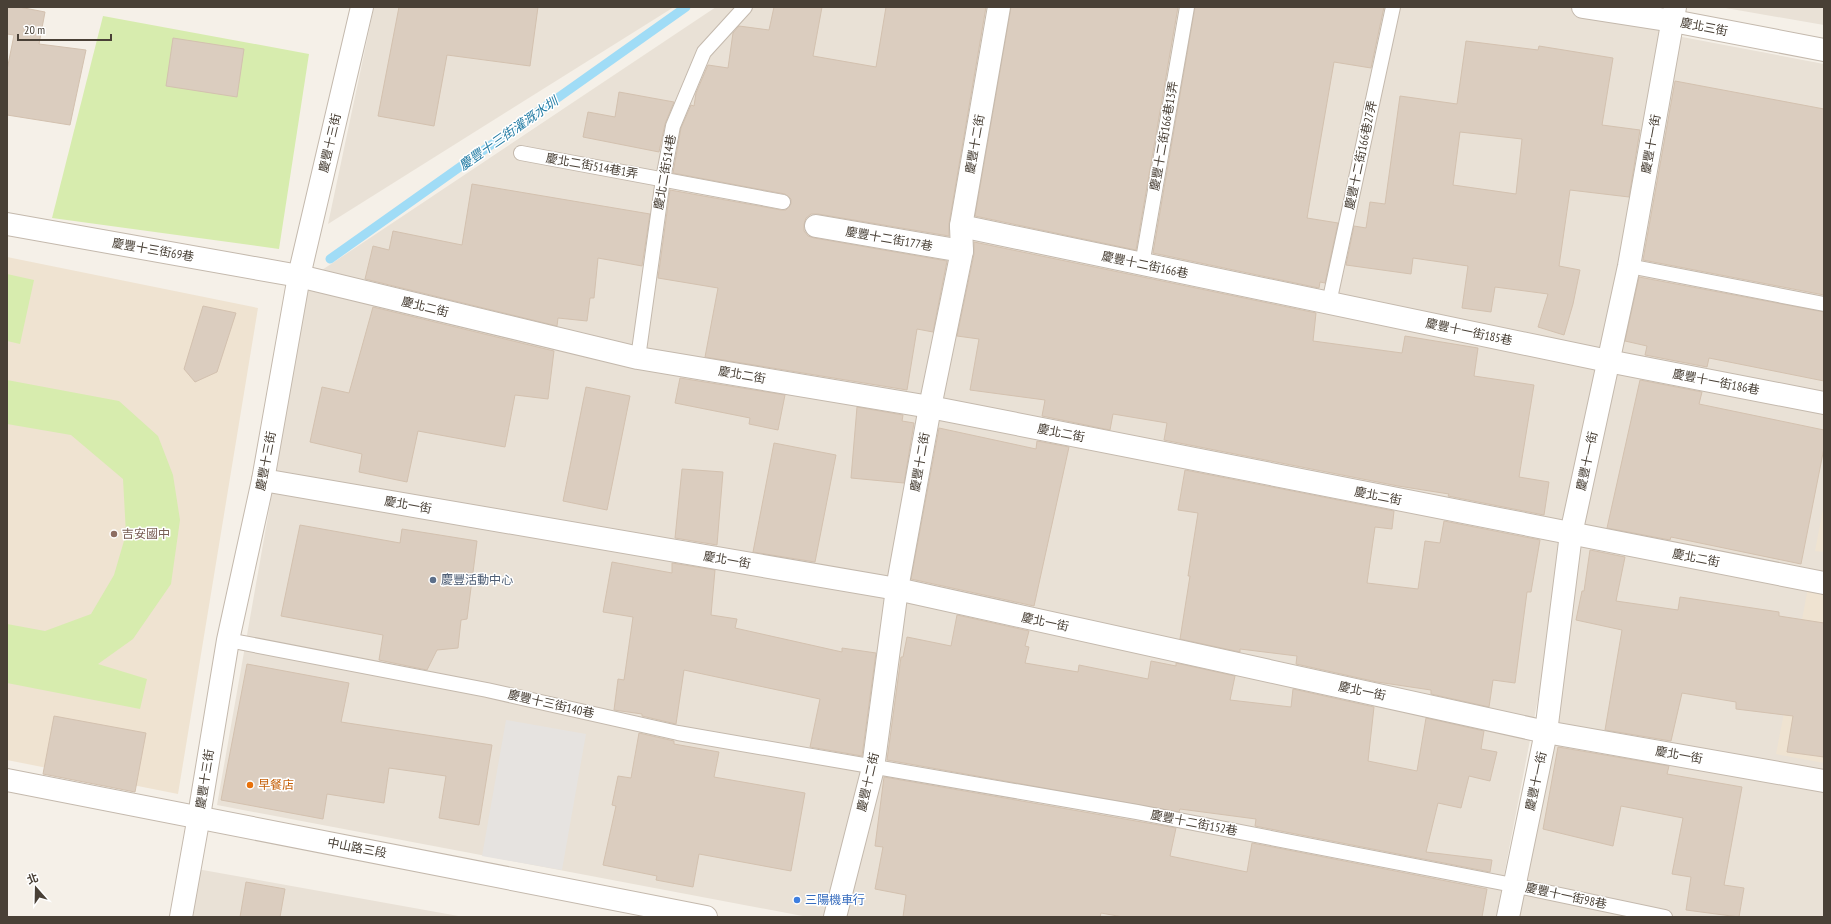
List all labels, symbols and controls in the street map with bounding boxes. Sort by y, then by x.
street label: 慶北三街 [1679,15,1729,38]
scale bar [18,16,111,42]
text: 20 m [24,22,45,37]
street label: 慶豐十二街166巷13弄 [1146,80,1181,192]
water label: 慶豐十三街灌溉水圳 [455,92,563,174]
street label: 慶豐十二街166巷27弄 [1342,99,1379,211]
street label: 慶豐十三街 [315,112,344,174]
street label: 慶豐十二街 [962,113,987,175]
street label: 慶豐十一街 [1638,113,1663,175]
street label: 慶北二街514巷 [651,133,679,211]
street label: 慶北二街514巷1弄 [545,150,639,181]
street label: 慶豐十二街177巷 [844,223,934,254]
street label: 慶豐十三街69巷 [111,235,195,264]
street label: 慶豐十二街166巷 [1100,248,1190,281]
street label: 慶北二街 [400,293,450,320]
street label: 慶豐十一街185巷 [1424,315,1514,348]
street label: 慶北二街 [717,363,767,386]
street label: 慶豐十一街186巷 [1671,366,1761,397]
street label: 慶北二街 [1036,421,1086,444]
street label: 慶豐十三街 [252,430,279,492]
street label: 慶豐十一街 [1573,430,1600,492]
street label: 慶豐十二街 [907,431,932,493]
street label: 慶北二街 [1353,484,1403,507]
street label: 慶北一街 [383,493,433,516]
place label: 吉安國中 [122,526,170,541]
marker: 吉安國中 [109,529,119,539]
street label: 慶北二街 [1671,546,1721,569]
street label: 慶北一街 [702,548,752,571]
place label: 慶豐活動中心 [441,572,513,587]
marker: 慶豐活動中心 [428,575,438,585]
street label: 慶北一街 [1020,609,1070,634]
street label: 慶北一街 [1337,678,1387,703]
street label: 慶豐十三街140巷 [506,686,596,721]
street label: 慶北一街 [1654,743,1704,766]
street label: 慶豐十三街 [192,748,217,810]
street label: 慶豐十一街 [1522,750,1549,812]
street label: 慶豐十二街 [853,751,882,813]
place label: 早餐店 [258,777,294,792]
marker: 早餐店 [245,780,255,790]
street label: 慶豐十二街152巷 [1149,807,1239,838]
street label: 中山路三段 [326,834,388,861]
north arrow [16,868,56,908]
text: 北 [25,870,40,887]
street label: 慶豐十一街98巷 [1524,880,1608,911]
place label: 三陽機車行 [805,892,865,907]
marker: 三陽機車行 [792,895,802,905]

